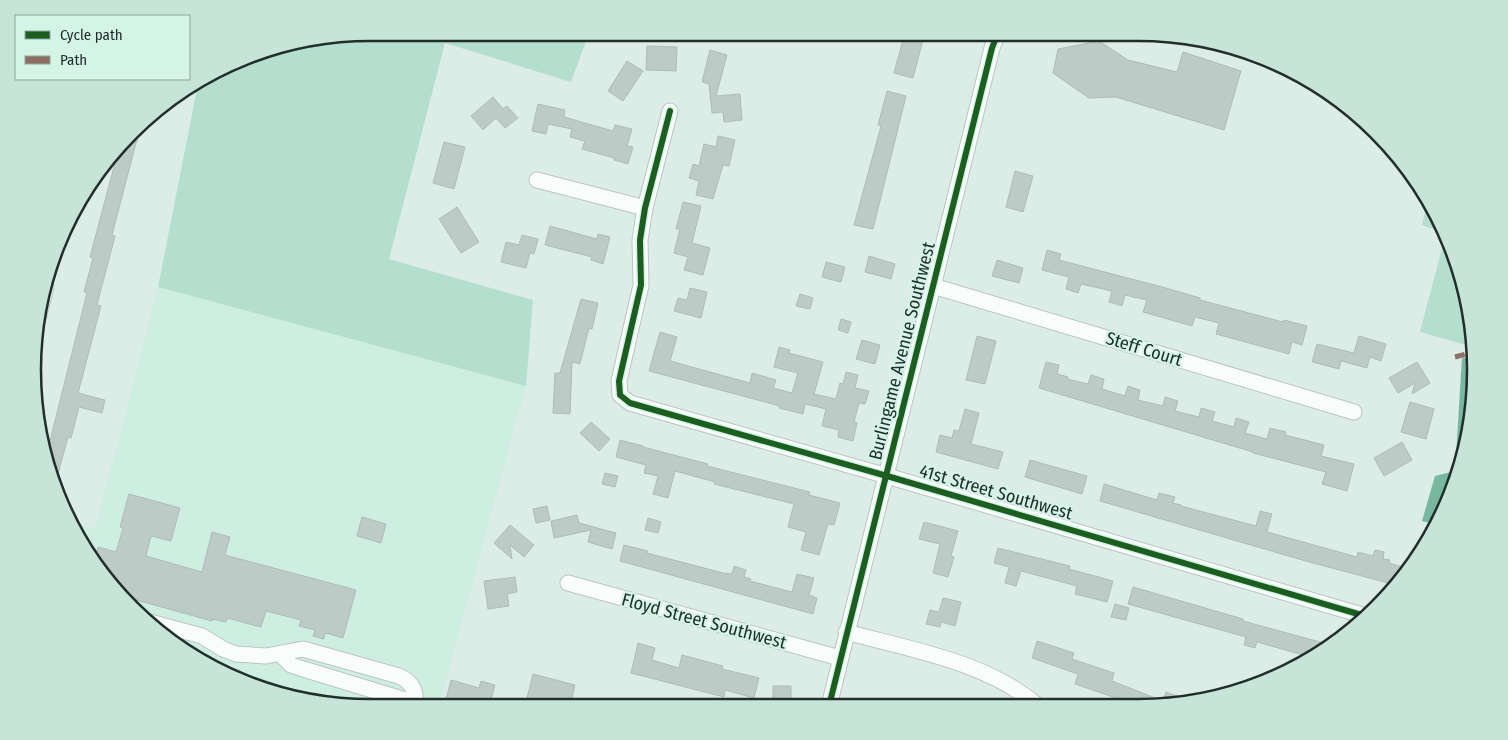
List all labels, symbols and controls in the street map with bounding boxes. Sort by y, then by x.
legend [15,15,190,80]
text: Cycle path [60,26,123,44]
text: Path [60,51,87,69]
street label: Burlingame Avenue Southwest [864,240,940,462]
street label: Steff Court [1103,327,1185,371]
street label: 41st Street Southwest [917,460,1075,524]
street label: Floyd Street Southwest [619,588,789,654]

